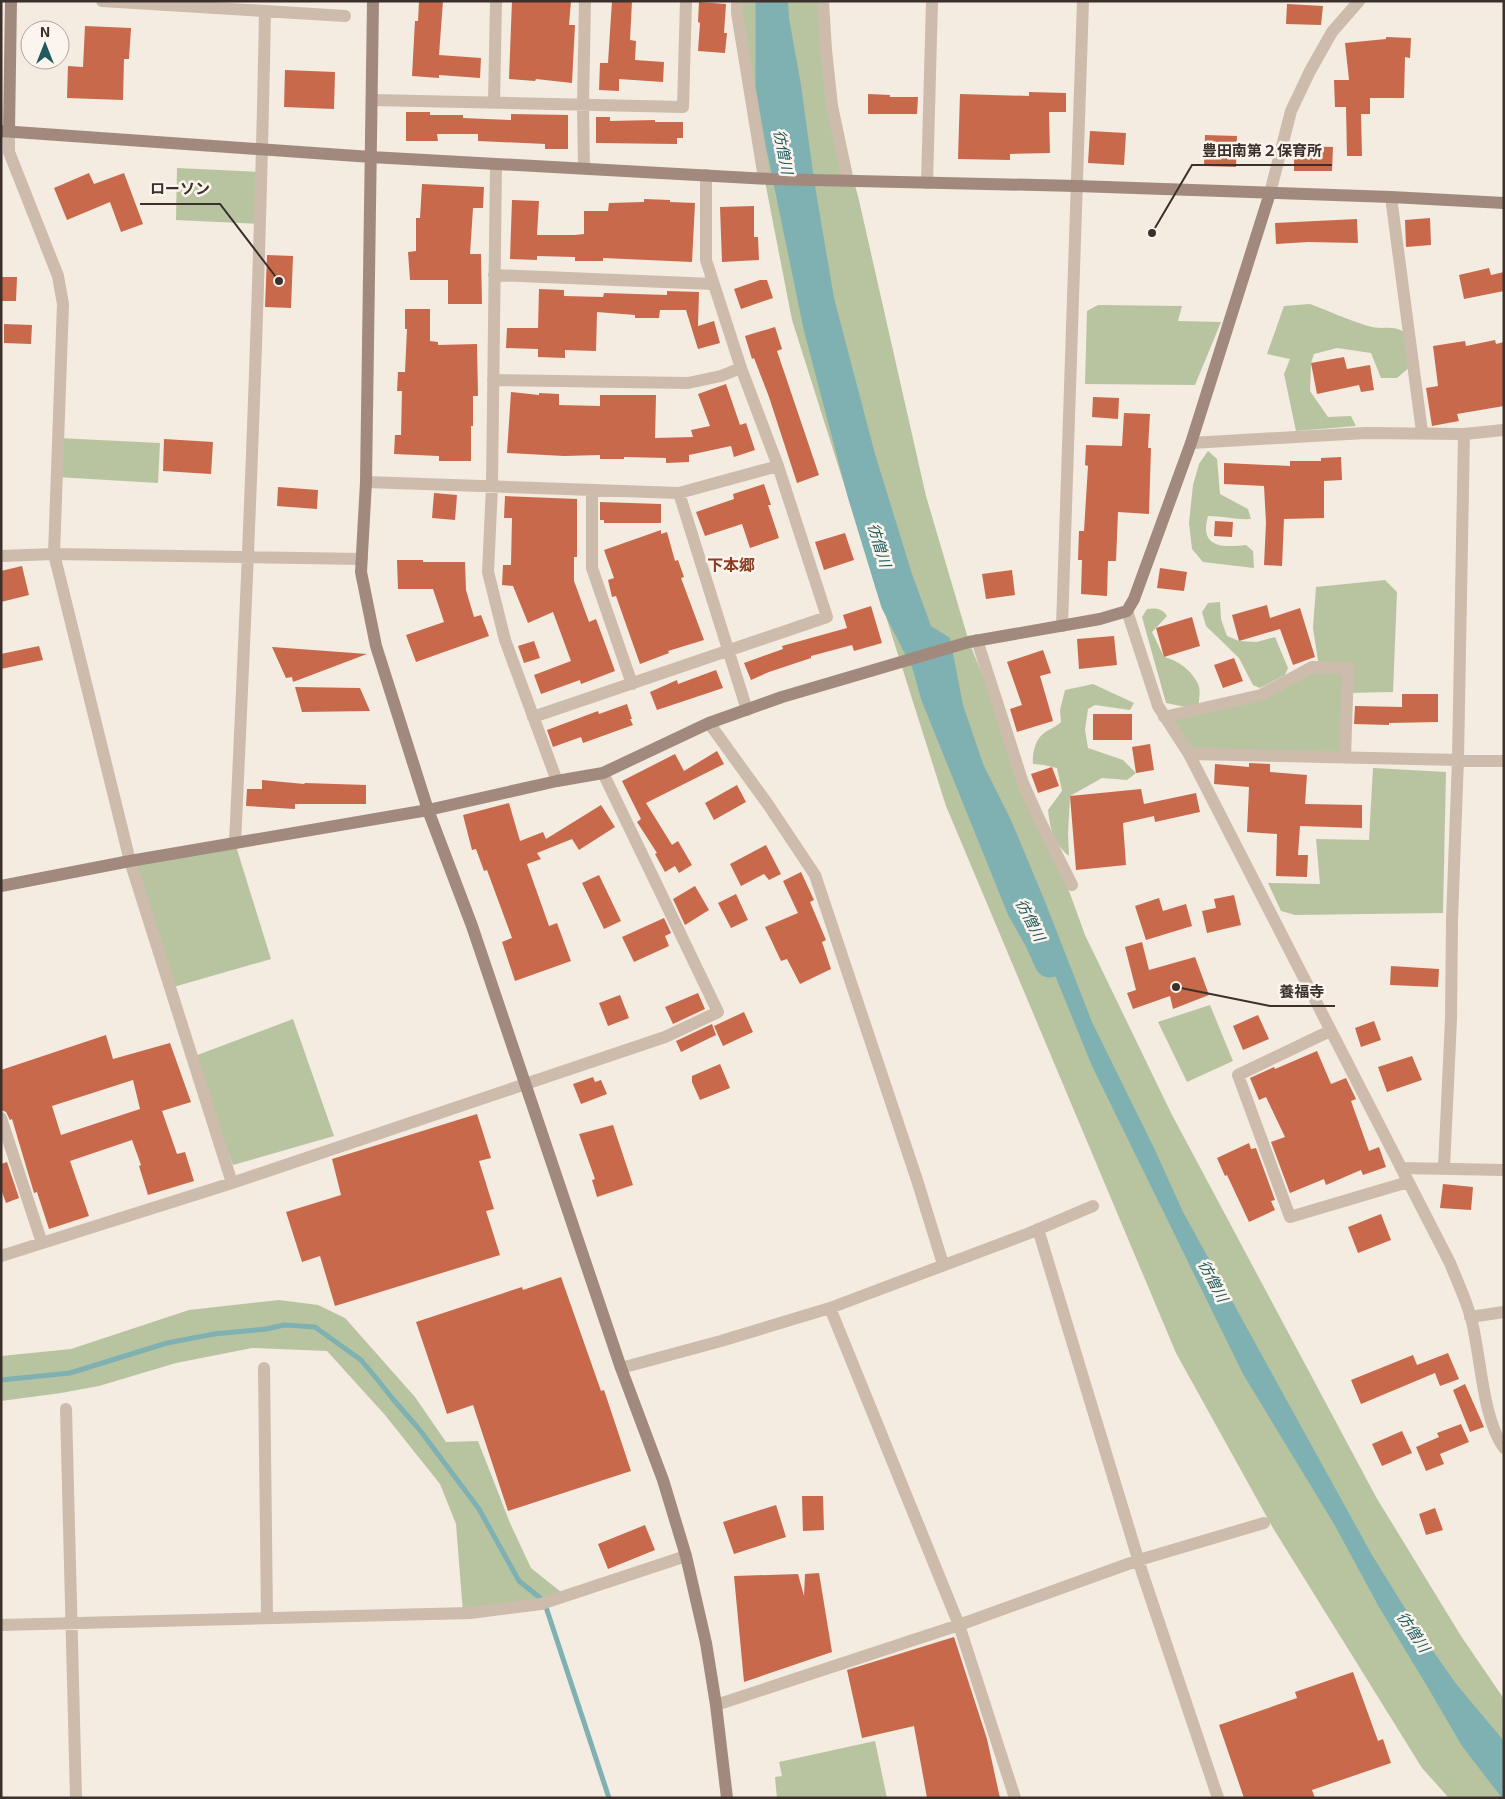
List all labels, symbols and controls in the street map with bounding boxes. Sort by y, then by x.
north arrow [20,20,70,70]
text: N [40,23,50,40]
water label: 彷僧川 [771,128,797,178]
callout: 豊田南第２保育所 [1192,135,1332,165]
text: 豊田南第２保育所 [1202,141,1322,159]
callout: ローソン [140,174,220,204]
text: ローソン [150,179,210,197]
water label: 彷僧川 [865,521,896,571]
district label: 下本郷 [707,555,755,574]
water label: 彷僧川 [1013,895,1050,945]
callout: 養福寺 [1270,976,1335,1006]
text: 養福寺 [1279,982,1325,1000]
water label: 彷僧川 [1195,1256,1233,1306]
water label: 彷僧川 [1394,1608,1435,1657]

